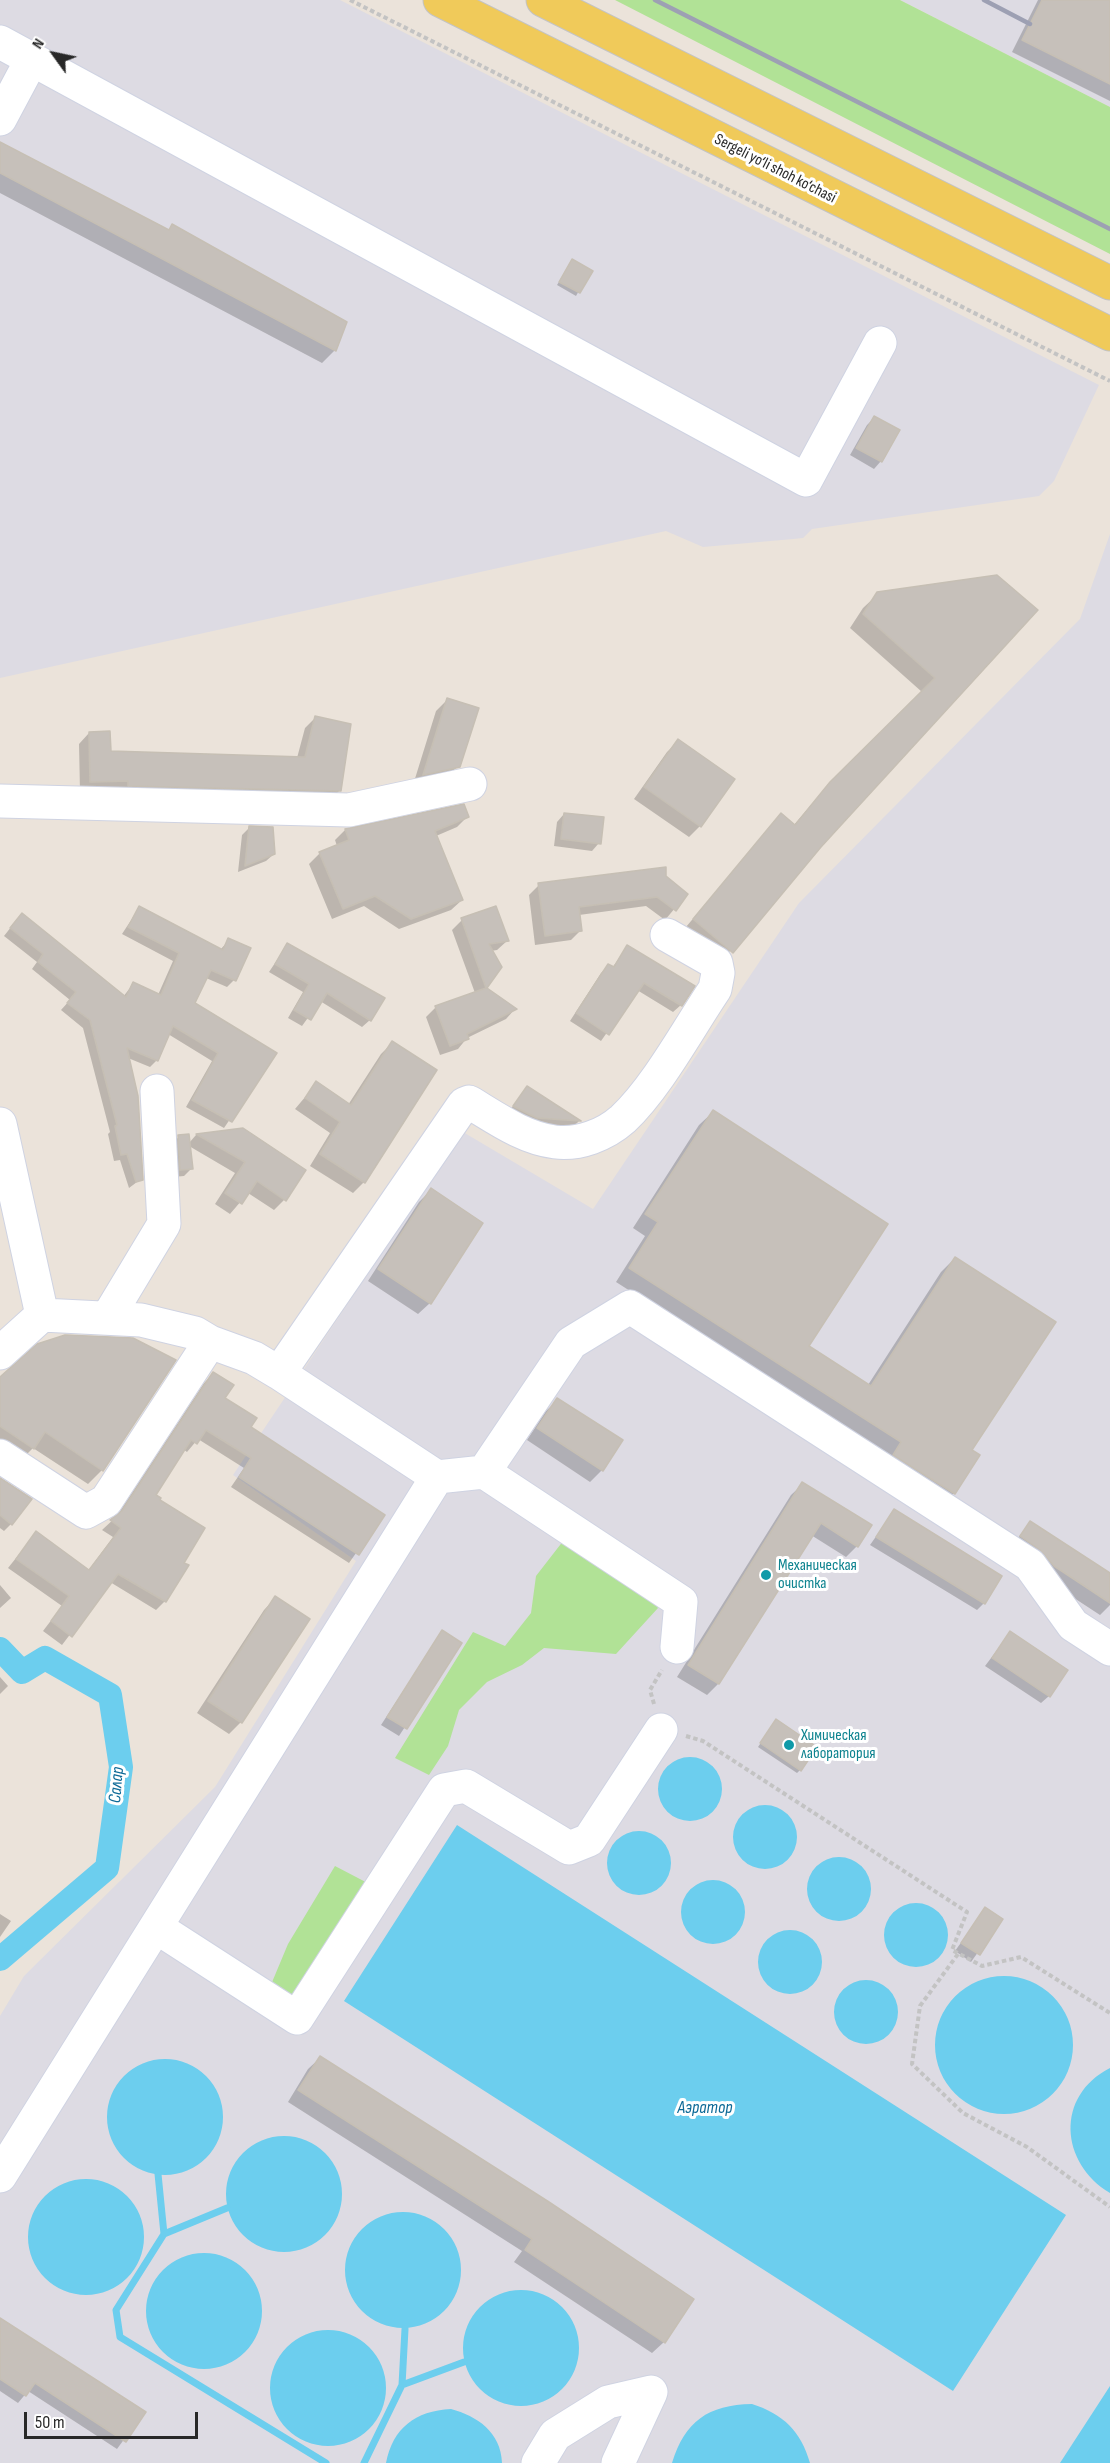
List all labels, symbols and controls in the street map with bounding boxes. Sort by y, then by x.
north arrow [24,24,84,84]
text: N [28,35,49,53]
street label: Sergeli yo‘li shoh ko‘chasi [711,130,839,208]
place label: Механическая очистка [778,1556,857,1594]
marker: Механическая очистка [759,1568,773,1582]
place label: Химическая лаборатория [801,1726,876,1764]
marker: Химическая лаборатория [782,1738,796,1752]
water label: Салар [105,1766,129,1804]
water label: Аэратор [678,2097,732,2119]
scale bar [27,2400,201,2438]
text: 50 m [35,2412,65,2433]

